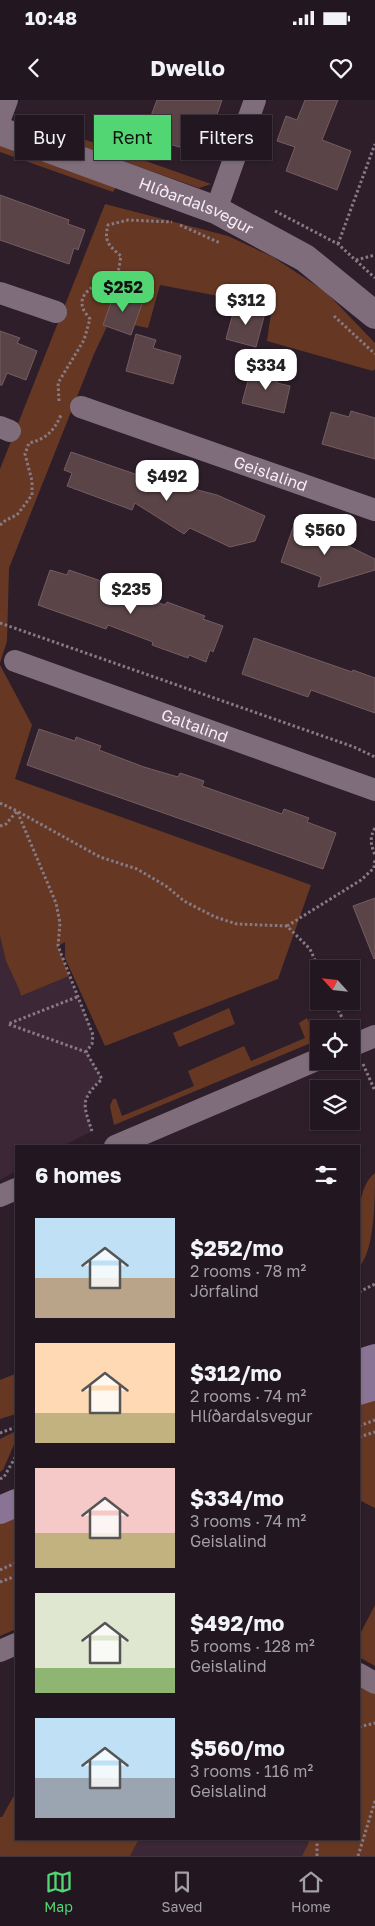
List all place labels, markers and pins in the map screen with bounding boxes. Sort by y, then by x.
pin: $252 [93,270,153,313]
pin: $312 [216,284,276,326]
pin: $334 [236,348,296,391]
pin: $492 [137,460,197,502]
pin: $560 [295,514,355,556]
pin: $235 [101,572,161,615]

